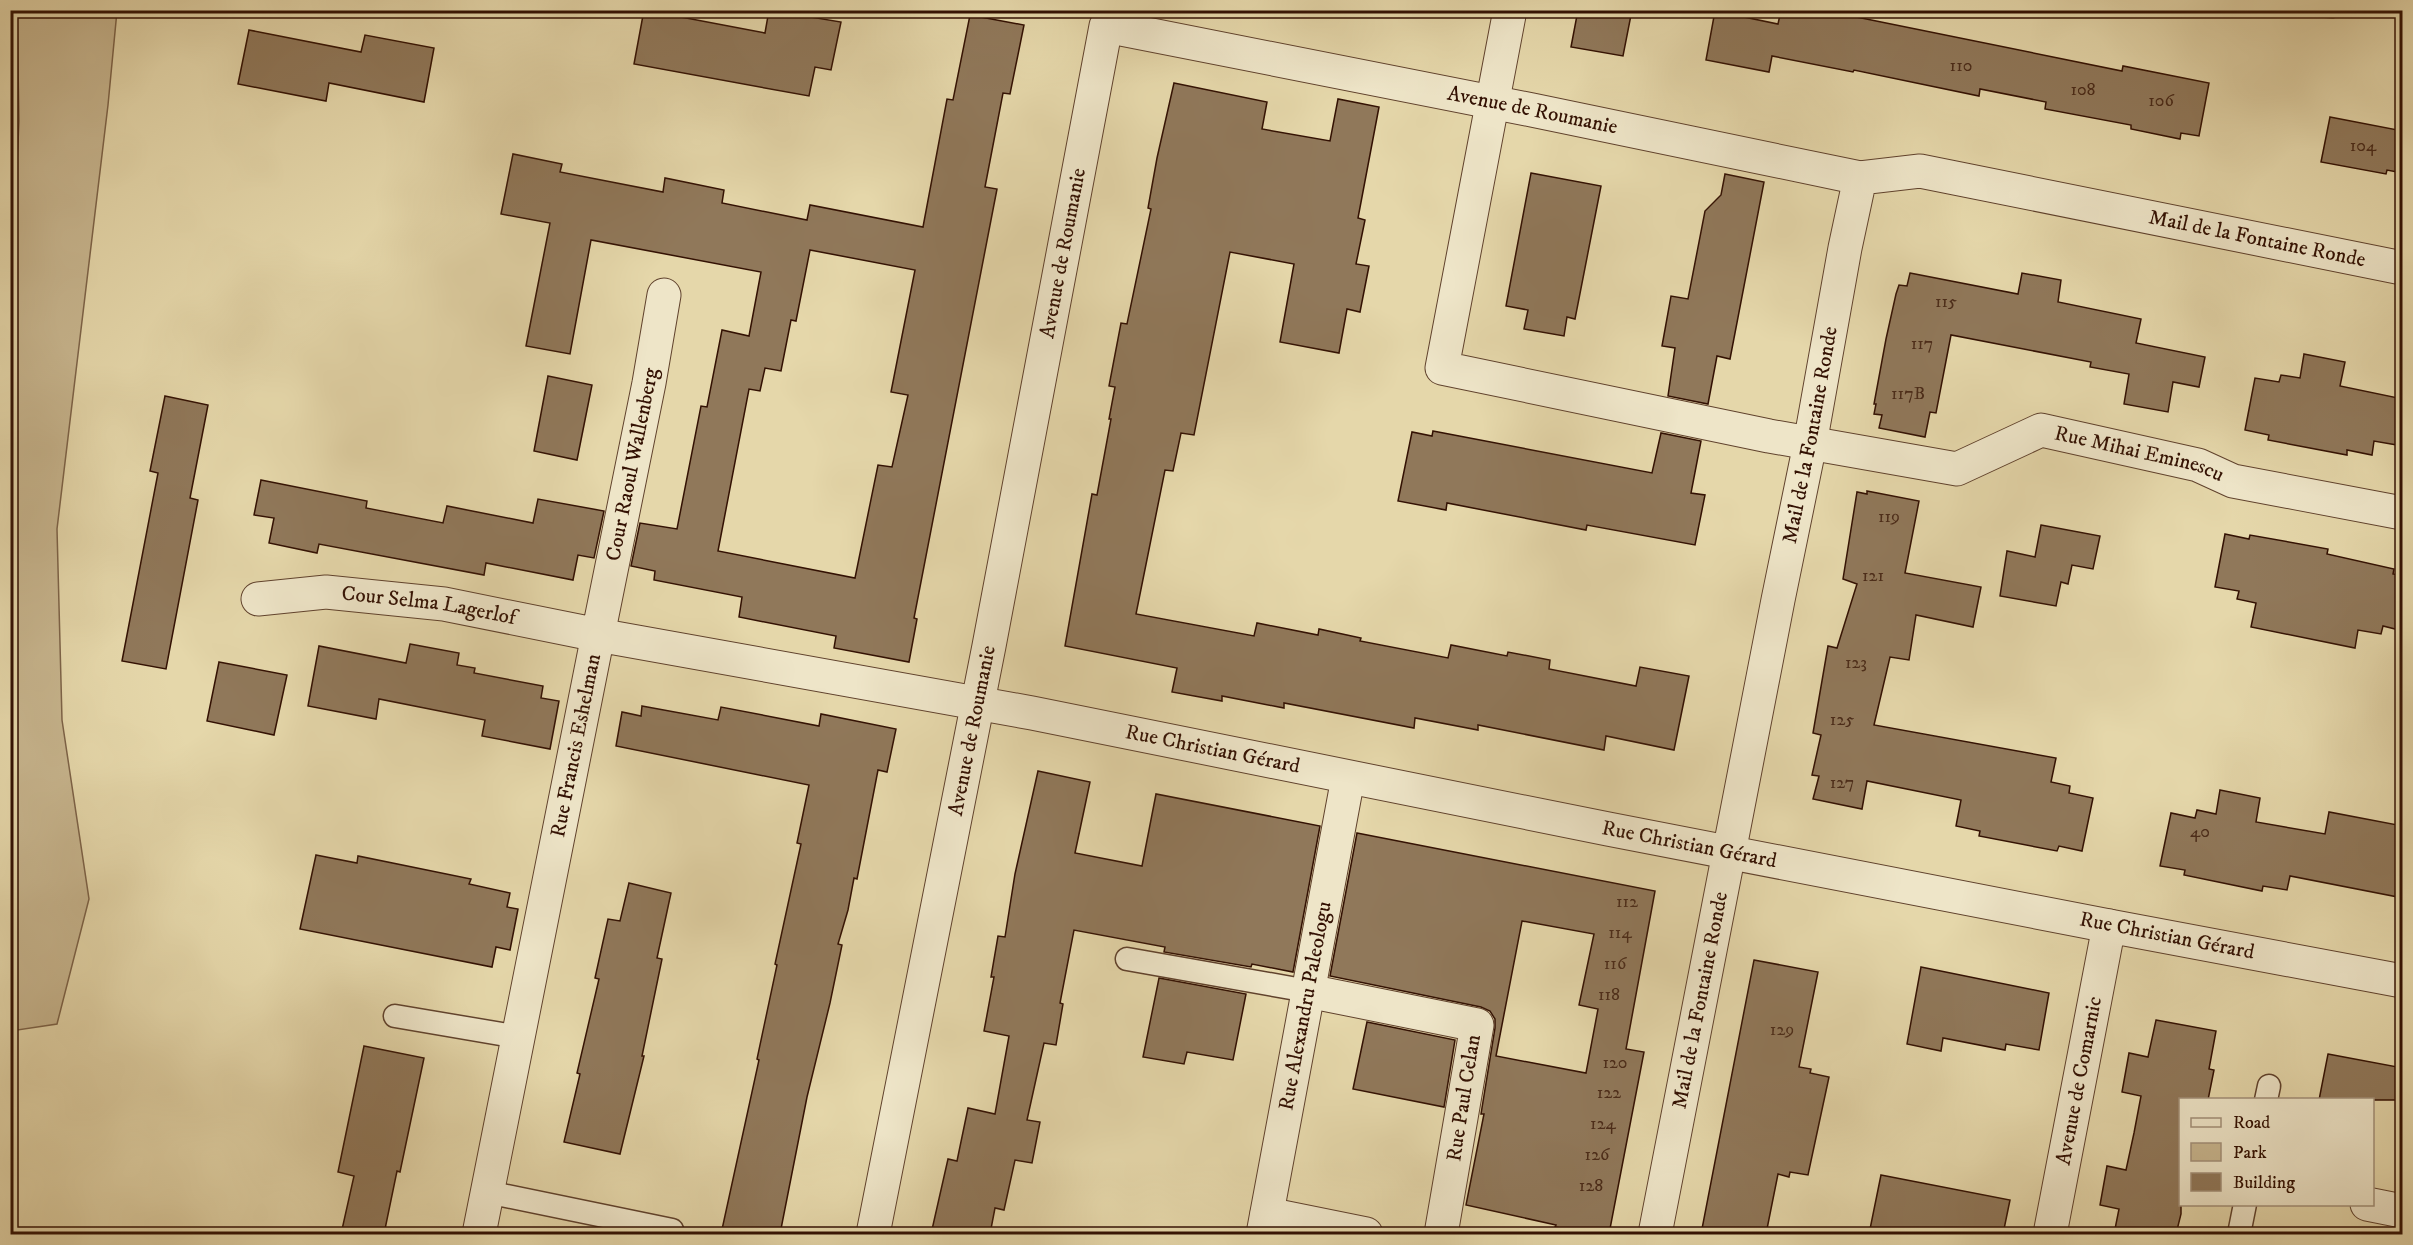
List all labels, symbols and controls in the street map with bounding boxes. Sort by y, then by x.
house number: 110 [1950,55,1972,77]
house number: 108 [2070,79,2096,101]
street label: Avenue de Roumanie [1445,81,1620,140]
house number: 106 [2148,90,2174,112]
house number: 104 [2350,135,2377,157]
street label: Avenue de Roumanie [1034,166,1092,341]
street label: Mail de la Fontaine Ronde [2146,204,2368,273]
house number: 115 [1935,291,1957,313]
street label: Mail de la Fontaine Ronde [1777,324,1844,546]
house number: 117 [1911,333,1933,355]
street label: Cour Raoul Wallenberg [600,365,664,563]
house number: 117B [1891,383,1925,405]
street label: Rue Mihai Eminescu [2052,420,2228,488]
house number: 119 [1878,506,1900,528]
house number: 121 [1862,565,1884,587]
street label: Cour Selma Lagerlof [340,581,521,632]
street label: Avenue de Roumanie [943,643,1002,818]
street label: Rue Francis Eshelman [545,652,607,839]
house number: 123 [1845,652,1867,674]
house number: 125 [1830,709,1854,731]
street label: Rue Christian Gérard [1123,719,1303,780]
house number: 127 [1830,772,1854,794]
street label: Rue Christian Gérard [1600,815,1779,874]
house number: 40 [2190,821,2210,843]
street label: Mail de la Fontaine Ronde [1667,889,1734,1111]
house number: 112 [1616,891,1638,913]
street label: Rue Alexandru Paleologu [1273,899,1338,1112]
street label: Rue Christian Gérard [2077,906,2257,966]
house number: 114 [1608,922,1632,944]
house number: 116 [1604,953,1627,975]
house number: 118 [1598,984,1620,1006]
street label: Avenue de Comarnic [2050,994,2108,1167]
house number: 129 [1770,1019,1794,1041]
street label: Rue Paul Celan [1441,1033,1487,1163]
house number: 120 [1602,1052,1628,1074]
house number: 122 [1597,1082,1621,1104]
legend [2179,1098,2374,1206]
text: Road [2233,1112,2270,1134]
house number: 124 [1590,1113,1617,1135]
text: Park [2233,1142,2267,1164]
house number: 126 [1585,1144,1610,1166]
text: Building [2233,1172,2295,1194]
house number: 128 [1579,1175,1603,1197]

